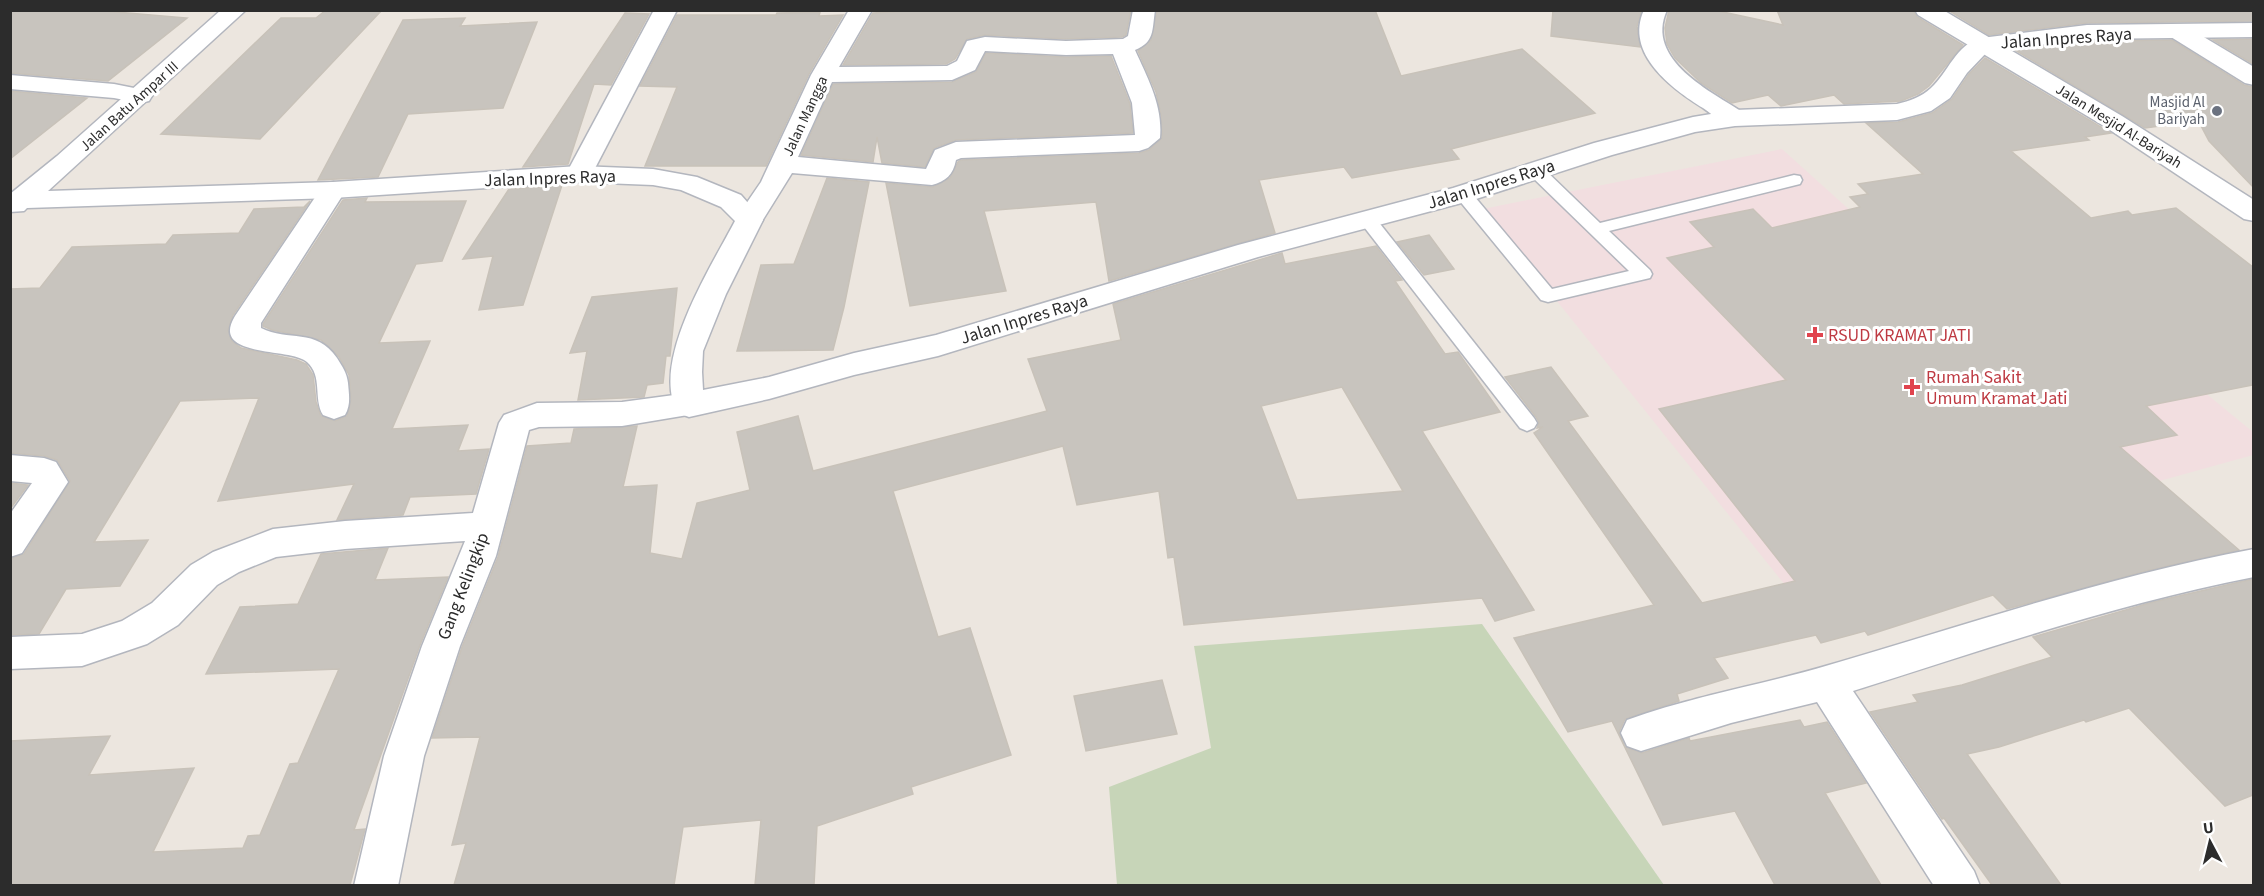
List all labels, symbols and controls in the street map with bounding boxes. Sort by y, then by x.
street label: Jalan Inpres Raya [1999,21,2133,56]
street label: Jalan Batu Ampar III [75,56,183,156]
street label: Jalan Mangga [778,73,833,160]
street label: Jalan Mesjid Al-Bariyah [2052,79,2186,174]
place label: Masjid Al Bariyah [2150,92,2205,130]
marker: Masjid Al Bariyah [2210,104,2224,118]
street label: Jalan Inpres Raya [1424,153,1558,216]
street label: Jalan Inpres Raya [484,164,616,193]
street label: Jalan Inpres Raya [957,288,1091,351]
place label: RSUD KRAMAT JATI [1828,323,1971,348]
marker: RSUD KRAMAT JATI [1806,326,1824,344]
place label: Rumah Sakit Umum Kramat Jati [1926,365,2068,411]
marker: Rumah Sakit Umum Kramat Jati [1903,378,1921,396]
street label: Gang Kelingkip [432,529,495,643]
north arrow [2180,812,2240,872]
text: U [2202,817,2215,840]

